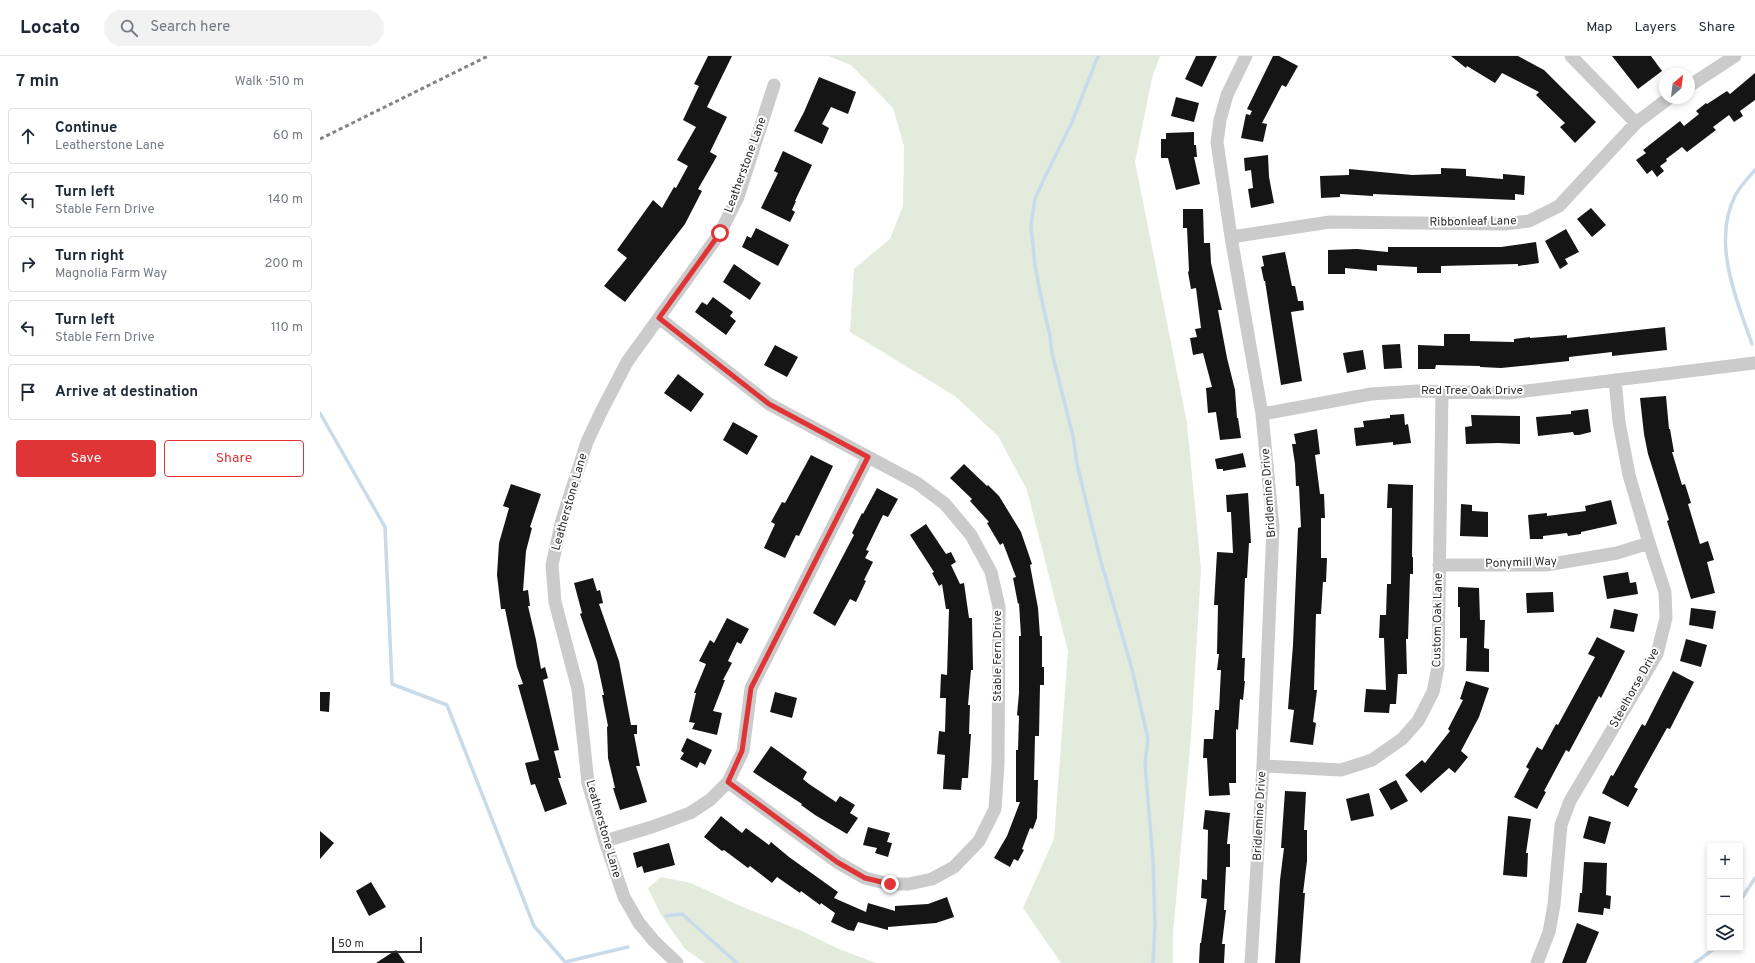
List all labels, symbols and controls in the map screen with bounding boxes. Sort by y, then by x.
search box [104,10,384,46]
text: Locato [20,16,80,40]
icon: search [118,17,140,39]
text: Search here [150,18,230,37]
text: Map [1586,19,1612,36]
text: Layers [1634,19,1676,36]
text: Share [1698,19,1735,36]
north arrow [1659,68,1695,104]
text: 7 min [16,71,59,93]
text: Walk · 510 m [235,74,304,90]
street label: Leatherstone Lane [721,115,771,215]
text: Continue [55,119,117,138]
icon: ahead [17,125,39,147]
text: 60 m [273,128,303,144]
text: Leatherstone Lane [55,138,164,154]
text: Turn left [55,183,115,202]
icon: left [17,189,39,211]
text: 140 m [268,192,303,208]
text: Stable Fern Drive [55,202,155,218]
street label: Ribbonleaf Lane [1429,213,1517,231]
route start [711,224,729,242]
text: Turn right [55,247,124,266]
icon: right [17,253,39,275]
text: 200 m [264,256,303,272]
text: Magnolia Farm Way [55,266,167,282]
text: Turn left [55,311,115,330]
icon: left [17,317,39,339]
text: 110 m [271,320,303,336]
text: Stable Fern Drive [55,330,155,346]
icon: arrive [17,381,39,403]
text: Arrive at destination [55,383,198,402]
street label: Red Tree Oak Drive [1421,383,1523,399]
button: Save [16,440,156,477]
button: Share [164,440,304,477]
street label: Bridlemine Drive [1258,448,1280,538]
street label: Leatherstone Lane [548,451,592,553]
street label: Ponymill Way [1485,554,1557,572]
street label: Custom Oak Lane [1429,573,1447,667]
street label: Stable Fern Drive [990,610,1006,702]
street label: Steelhorse Drive [1606,645,1664,731]
street label: Bridlemine Drive [1250,771,1270,861]
street label: Leatherstone Lane [581,778,625,880]
map controls [1707,843,1743,951]
button: + [1707,843,1743,879]
route end [881,875,899,893]
button: − [1707,879,1743,915]
button: layers [1707,915,1743,951]
scale bar [332,935,422,954]
text: 50 m [338,937,364,951]

